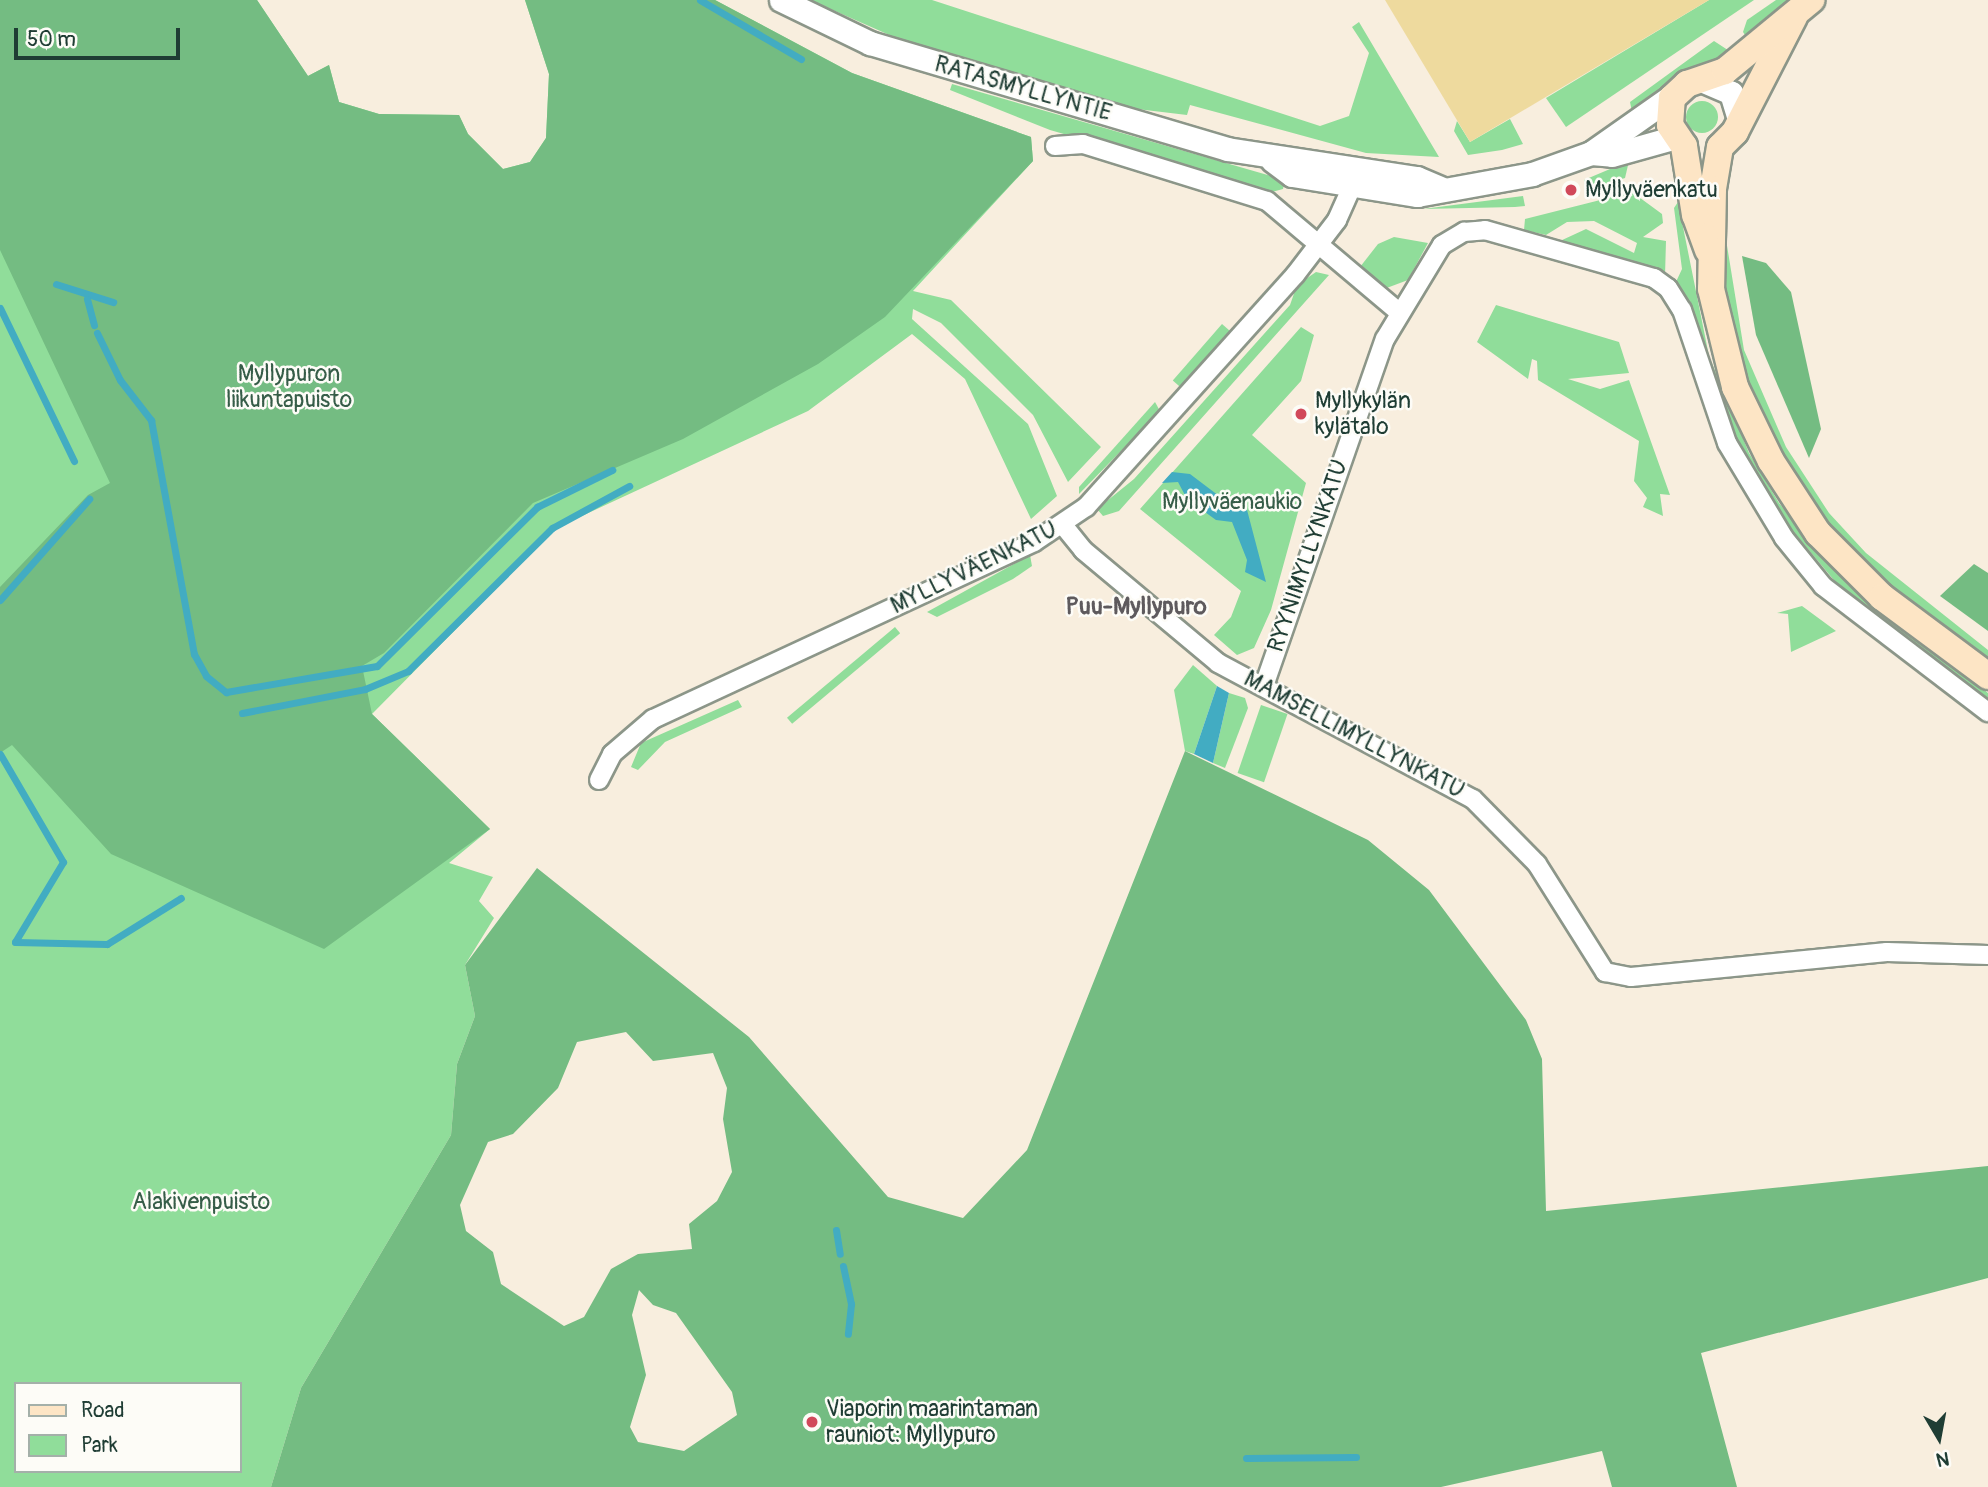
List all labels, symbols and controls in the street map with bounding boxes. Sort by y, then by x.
scale bar [18,14,184,58]
text: 50 m [27,26,76,53]
street label: RATASMYLLYNTIE [931,51,1115,127]
place label: Myllyväenkatu [1585,176,1718,204]
marker: Myllyväenkatu [1563,182,1579,198]
park label: Myllypuron liikuntapuisto [226,360,352,414]
place label: Myllykylän kylätalo [1315,387,1411,441]
marker: Myllykylän kylätalo [1293,406,1309,422]
street label: RYYNIMYLLYNKATU [1262,456,1354,656]
park label: Myllyväenaukio [1162,488,1302,516]
street label: MYLLYVÄENKATU [886,516,1062,620]
district label: Puu-Myllypuro [1065,593,1207,621]
street label: MAMSELLIMYLLYNKATU [1239,665,1469,805]
park label: Alakivenpuisto [132,1188,270,1216]
legend [14,1382,242,1473]
place label: Viaporin maarintaman rauniot: Myllypuro [826,1395,1038,1449]
text: Road [81,1397,125,1424]
north arrow [1904,1403,1974,1473]
marker: Viaporin maarintaman rauniot: Myllypuro [804,1414,820,1430]
text: Park [81,1432,118,1459]
text: N [1934,1446,1951,1472]

